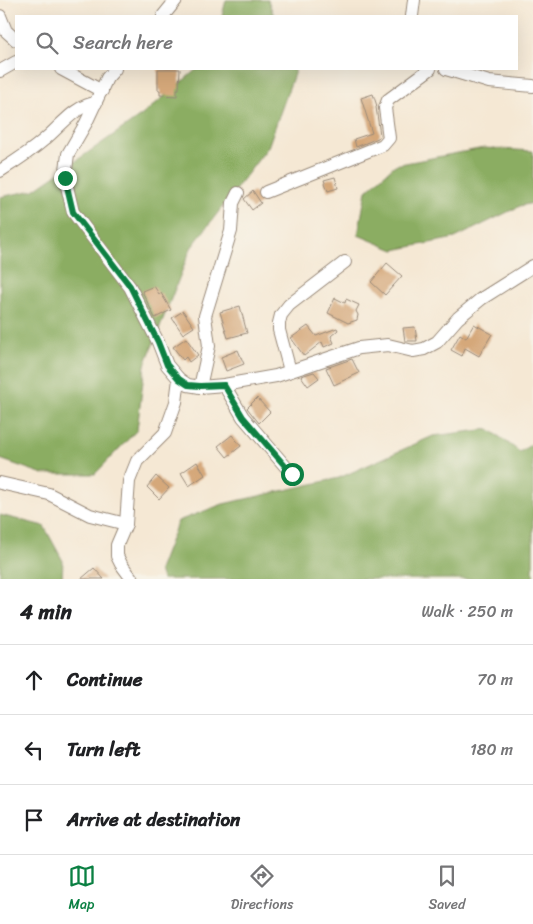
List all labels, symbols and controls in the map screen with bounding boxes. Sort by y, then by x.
search box [15,15,518,70]
text: Search here [73,26,173,59]
icon: search [33,29,61,57]
route end [54,167,77,190]
route start [281,463,304,486]
text: 4 min [20,593,72,631]
text: Walk · 250 m [421,597,513,626]
text: Continue [67,663,143,696]
text: 70 m [477,665,513,694]
icon: ahead [20,666,48,694]
text: Turn left [67,733,140,766]
text: 180 m [470,735,513,764]
icon: left [20,736,48,764]
text: Arrive at destination [67,803,240,836]
icon: arrive [20,806,48,834]
tab: Map [68,862,96,917]
tab: Directions [231,862,293,917]
tab: Saved [429,862,465,917]

